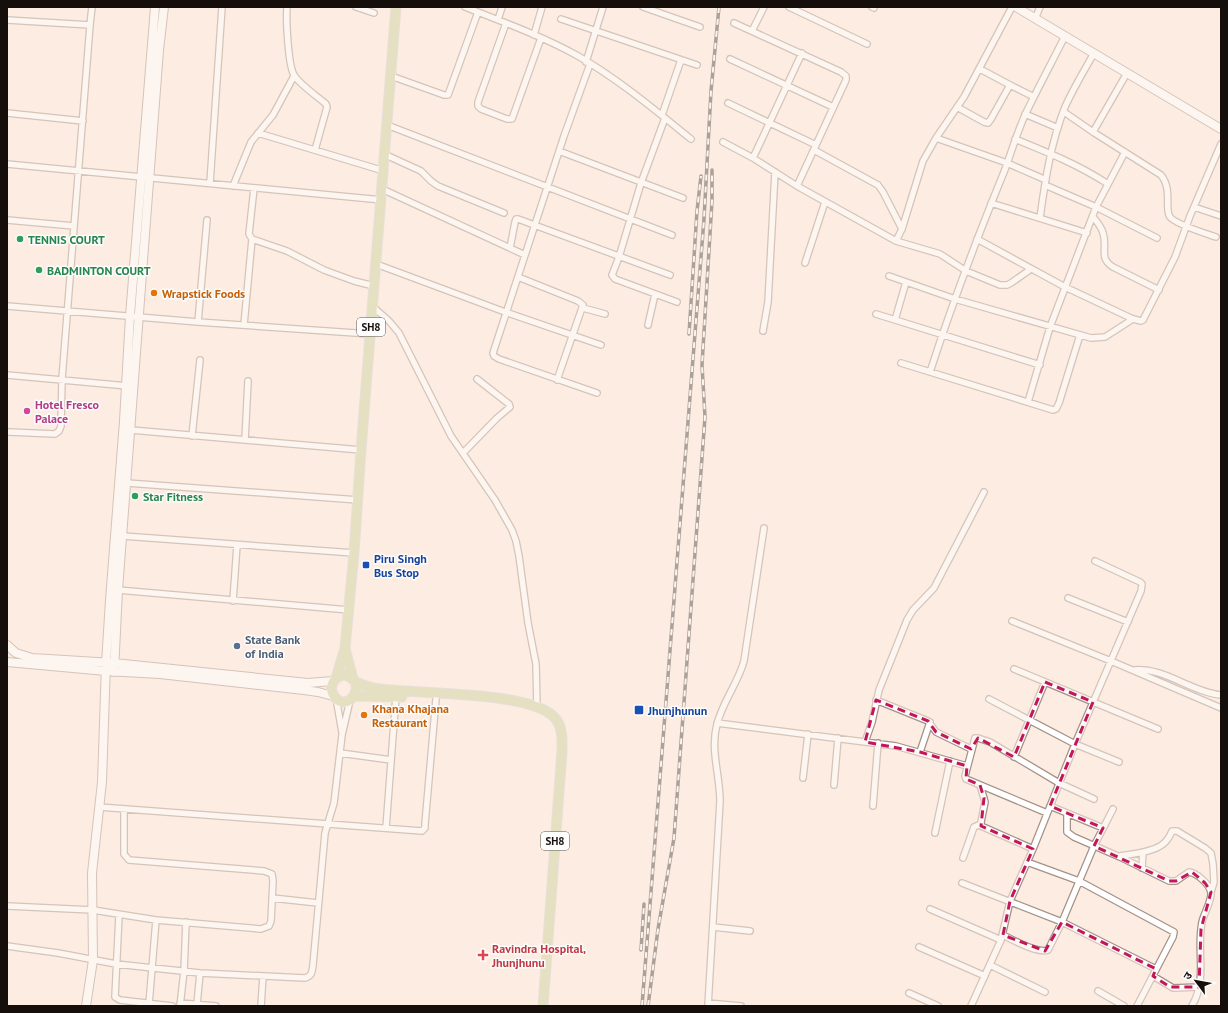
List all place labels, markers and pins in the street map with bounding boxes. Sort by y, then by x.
place label: TENNIS COURT [28,232,105,247]
marker: TENNIS COURT [15,234,25,244]
place label: BADMINTON COURT [47,263,151,278]
marker: BADMINTON COURT [34,265,44,275]
place label: Wrapstick Foods [162,286,245,301]
marker: Wrapstick Foods [149,288,159,298]
place label: Hotel Fresco Palace [35,397,100,426]
marker: Hotel Fresco Palace [22,406,32,416]
place label: Star Fitness [143,489,203,504]
marker: Star Fitness [130,491,140,501]
place label: Piru Singh Bus Stop [374,551,427,580]
marker: Piru Singh Bus Stop [361,560,371,570]
place label: State Bank of India [245,632,300,661]
marker: State Bank of India [232,641,242,651]
place label: Khana Khajana Restaurant [372,701,449,730]
place label: Jhunjhunun [647,703,707,718]
marker: Jhunjhunun [633,704,645,716]
marker: Khana Khajana Restaurant [359,710,369,720]
place label: Ravindra Hospital, Jhunjhunu [491,941,586,970]
marker: Ravindra Hospital, Jhunjhunu [477,949,489,961]

